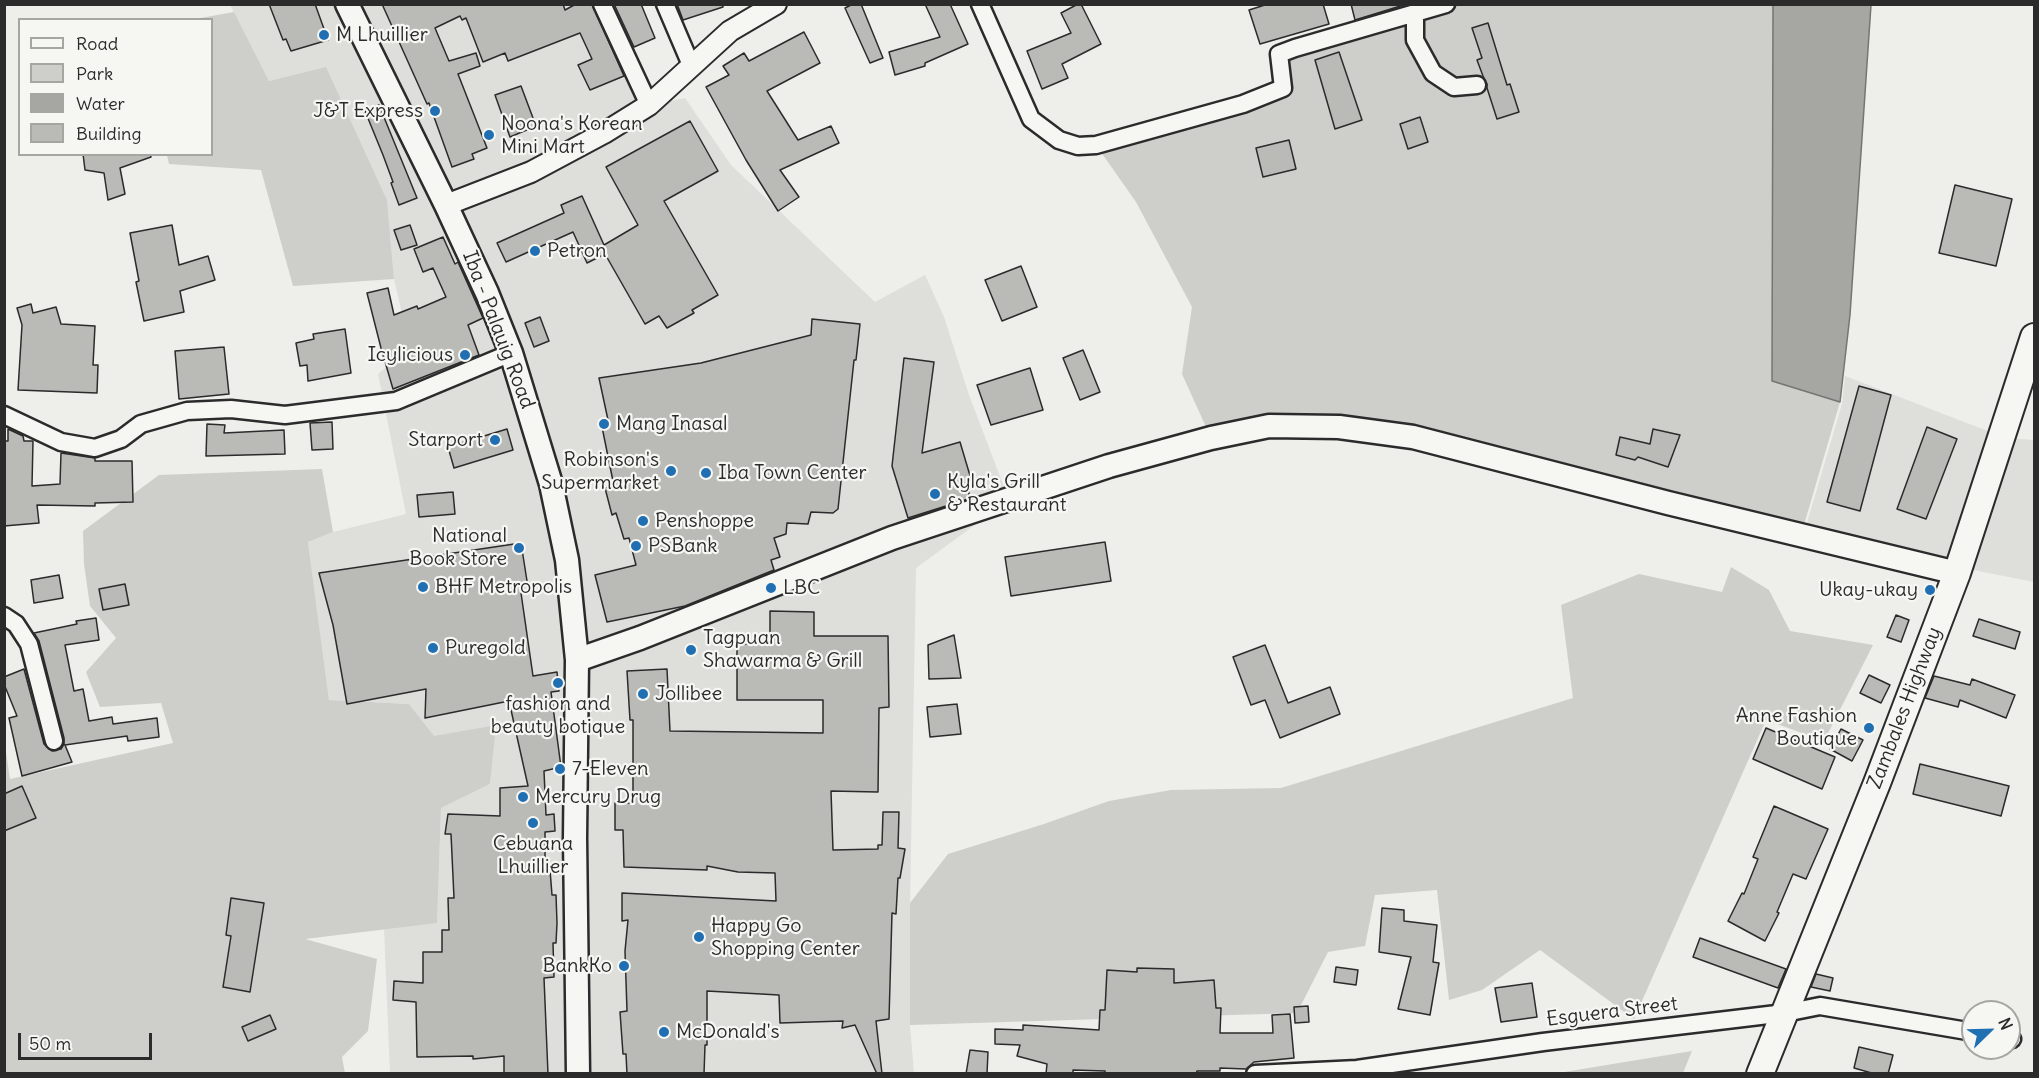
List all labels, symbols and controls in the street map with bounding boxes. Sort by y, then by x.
legend [18,18,213,156]
place label: M Lhuillier [336,23,428,47]
marker: M Lhuillier [317,28,331,42]
text: Road [76,32,118,55]
text: Park [76,62,113,85]
text: Water [76,92,125,115]
place label: J&T Express [313,99,423,123]
marker: J&T Express [428,104,442,118]
place label: Noona's Korean Mini Mart [501,112,642,159]
text: Building [76,122,141,145]
marker: Noona's Korean Mini Mart [482,128,496,142]
place label: Petron [547,239,607,263]
marker: Petron [528,244,542,258]
street label: Iba - Palauig Road [457,248,539,412]
place label: Icylicious [368,343,453,367]
marker: Icylicious [458,348,472,362]
place label: Mang Inasal [616,412,728,436]
marker: Mang Inasal [597,417,611,431]
place label: Starport [408,428,483,452]
marker: Starport [488,433,502,447]
place label: Robinson's Supermarket [541,448,659,495]
place label: Iba Town Center [718,461,867,485]
marker: Robinson's Supermarket [664,464,678,478]
marker: Iba Town Center [699,466,713,480]
place label: Kyla's Grill & Restaurant [947,470,1066,517]
marker: Kyla's Grill & Restaurant [928,487,942,501]
place label: Penshoppe [655,509,754,533]
marker: Penshoppe [636,514,650,528]
place label: National Book Store [409,524,507,571]
place label: PSBank [648,534,717,558]
marker: PSBank [629,539,643,553]
marker: National Book Store [512,541,526,555]
place label: BHF Metropolis [435,575,572,599]
place label: LBC [783,576,820,600]
place label: Ukay-ukay [1819,578,1918,602]
marker: BHF Metropolis [416,580,430,594]
marker: LBC [764,581,778,595]
marker: Ukay-ukay [1923,583,1937,597]
street label: Zambales Highway [1863,624,1947,792]
place label: Tagpuan Shawarma & Grill [703,626,862,673]
place label: Puregold [445,636,526,660]
marker: Puregold [426,641,440,655]
marker: Tagpuan Shawarma & Grill [684,643,698,657]
marker: fashion and beauty botique [551,676,565,690]
place label: Jollibee [655,682,722,706]
marker: Jollibee [636,687,650,701]
place label: fashion and beauty botique [491,692,625,739]
place label: Anne Fashion Boutique [1736,704,1857,751]
marker: Anne Fashion Boutique [1862,721,1876,735]
place label: 7-Eleven [572,757,649,781]
marker: 7-Eleven [553,762,567,776]
place label: Mercury Drug [535,785,661,809]
marker: Mercury Drug [516,790,530,804]
marker: Cebuana Lhuillier [526,816,540,830]
place label: Cebuana Lhuillier [493,832,573,879]
place label: Happy Go Shopping Center [711,914,860,961]
marker: Happy Go Shopping Center [692,930,706,944]
place label: BankKo [542,954,612,978]
marker: BankKo [617,959,631,973]
street label: Esguera Street [1545,992,1679,1032]
north arrow [1961,1000,2021,1060]
text: N [1994,1015,2017,1033]
place label: McDonald's [676,1020,780,1044]
scale bar [21,1021,154,1059]
marker: McDonald's [657,1025,671,1039]
text: 50 m [29,1032,71,1055]

